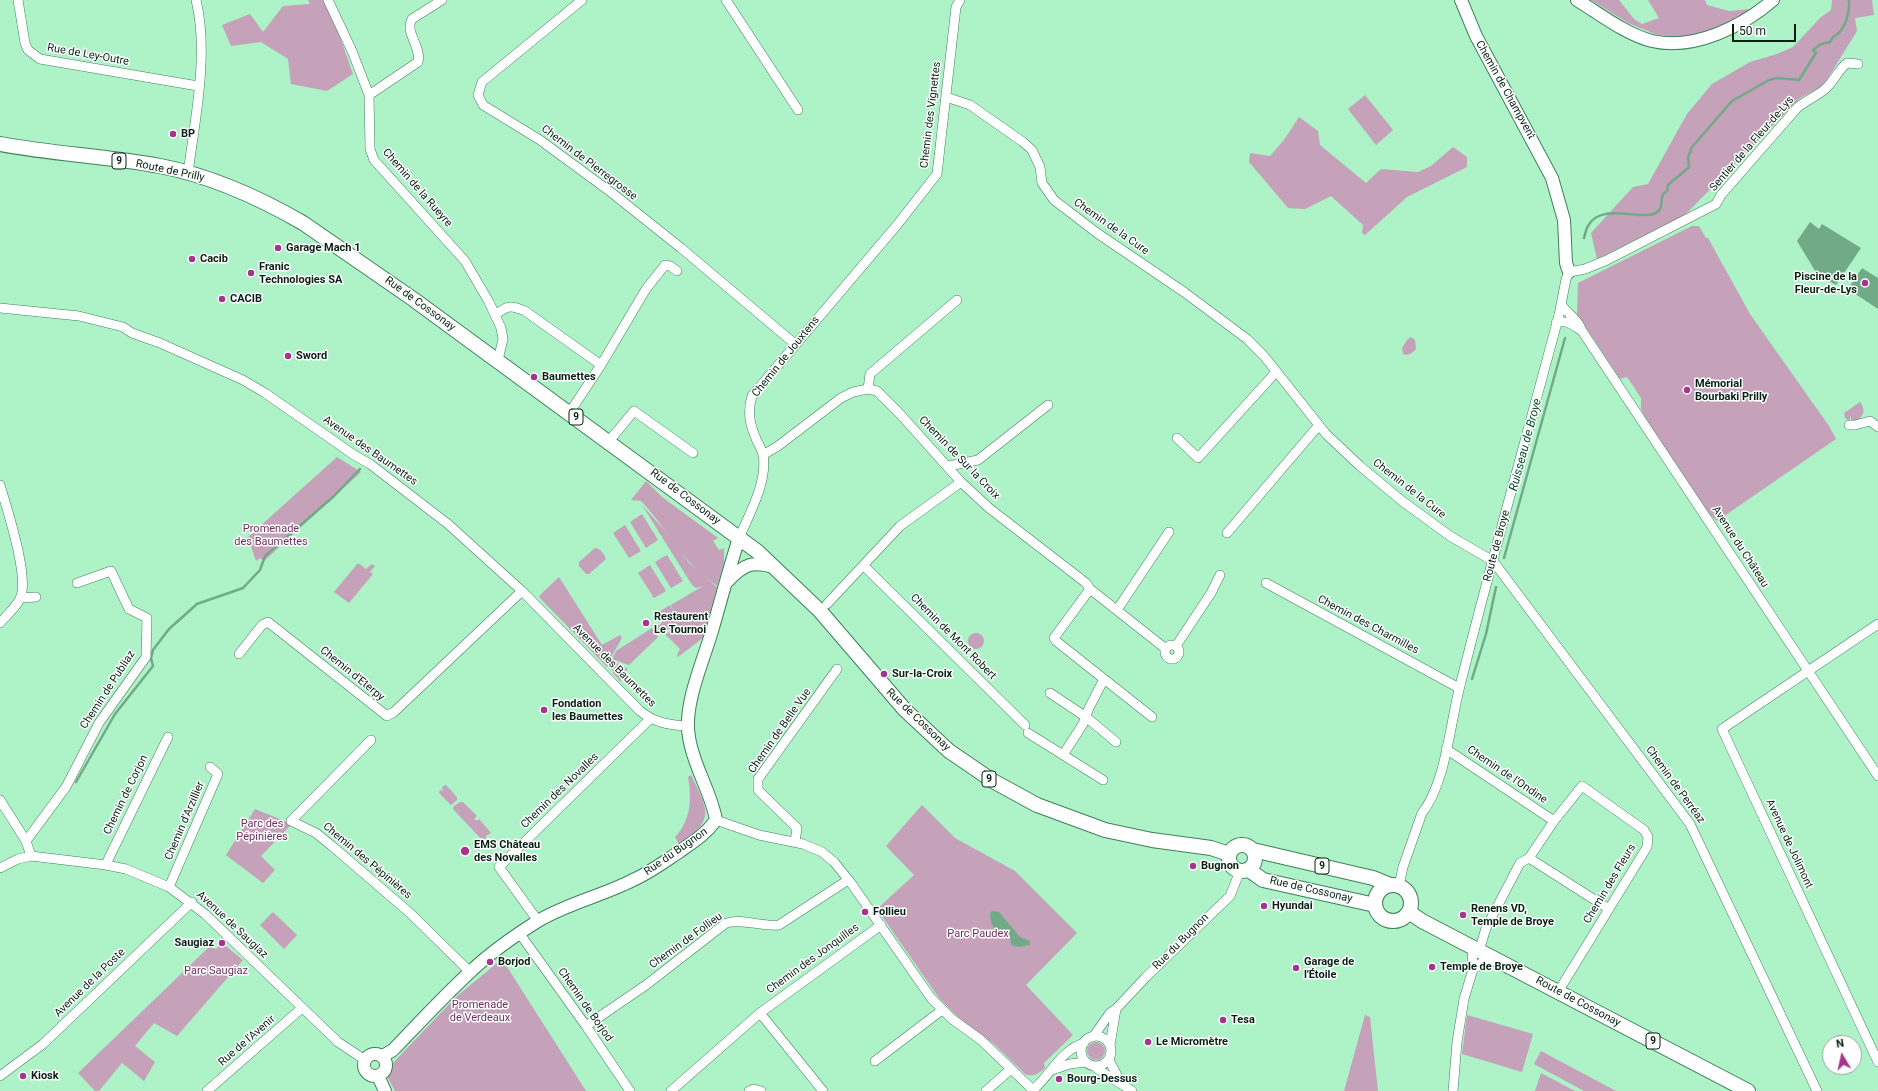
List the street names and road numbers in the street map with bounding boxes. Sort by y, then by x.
street label: Chemin de Champvent [1472,38,1538,142]
street label: Rue de Ley-Outre [46,41,130,69]
street label: Chemin des Vignettes [918,61,944,169]
street label: Sentier de la Fleur-de-Lys [1707,94,1797,194]
street label: Chemin de Pierregrosse [538,123,640,203]
street label: Chemin de la Rueyre [379,146,455,230]
road number: 9 [112,153,126,169]
street label: Route de Prilly [134,157,206,185]
street label: Chemin de la Cure [1071,196,1151,258]
street label: Rue de Cossonay [382,274,458,334]
street label: Chemin de Jouxtens [749,314,823,400]
road number: 9 [569,409,583,425]
street label: Avenue des Baumettes [320,413,420,489]
street label: Chemin de Sur la Croix [916,414,1002,502]
street label: Chemin de la Cure [1370,456,1448,522]
street label: Rue de Cossonay [647,466,723,528]
street label: Avenue du Château [1709,504,1771,590]
street label: Route de Broye [1481,509,1513,583]
street label: Chemin de Mont Robert [907,591,999,683]
street label: Chemin des Charmilles [1315,593,1421,657]
street label: Avenue des Baumettes [570,622,658,710]
street label: Chemin d'Eterpy [317,644,387,704]
street label: Chemin de Publiaz [78,648,138,732]
street label: Chemin de Belle Vue [746,686,814,776]
street label: Rue de Cossonay [883,686,953,754]
street label: Chemin de l'Ondine [1464,743,1550,807]
street label: Chemin de Perréaz [1643,744,1707,826]
street label: Chemin des Novalles [518,751,602,831]
street label: Chemin de Corjon [101,753,151,837]
road number: 9 [982,771,996,787]
street label: Chemin d'Arzillier [162,780,208,862]
street label: Avenue de Jolimont [1763,797,1815,891]
street label: Chemin des Pépinières [320,820,414,902]
street label: Rue du Bugnon [642,825,710,879]
street label: Chemin des Fleurs [1581,842,1639,926]
road number: 9 [1315,858,1329,874]
street label: Rue de Cossonay [1268,874,1354,906]
street label: Avenue de Saugiaz [194,889,270,961]
street label: Chemin de Follieu [647,910,725,972]
street label: Rue du Bugnon [1150,911,1212,973]
street label: Chemin des Jonquilles [764,921,862,997]
street label: Avenue de la Poste [52,946,128,1020]
street label: Chemin de Borjod [555,966,615,1044]
street label: Route de Cossonay [1533,974,1623,1030]
street label: Rue de l'Avenir [216,1013,278,1069]
road number: 9 [1646,1033,1660,1049]

